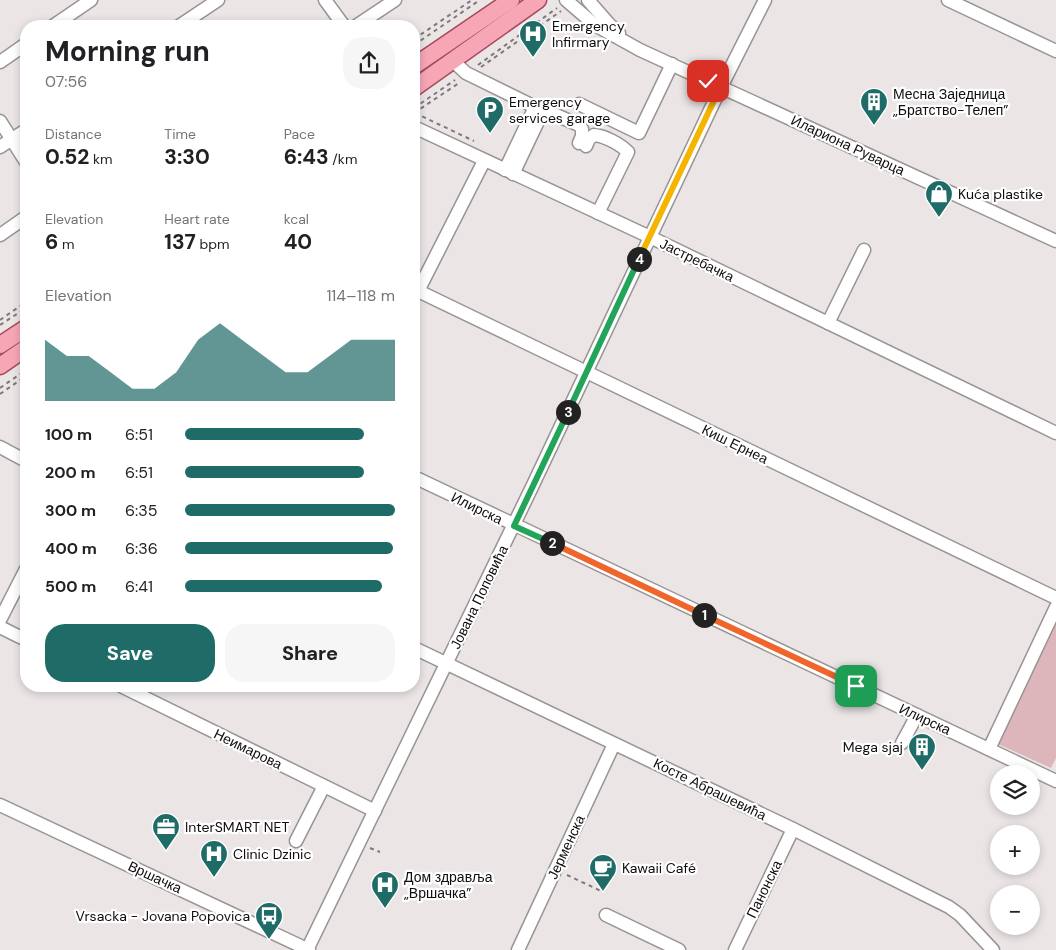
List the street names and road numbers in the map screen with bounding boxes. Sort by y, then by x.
street label: Илариона Руварца [788,111,908,179]
street label: Јастребачка [657,234,737,286]
street label: Киш Ернеа [699,420,771,468]
street label: Илирска [448,488,506,528]
street label: Јована Поповића [446,542,512,652]
street label: Илирска [896,699,954,739]
street label: Неимарова [211,725,285,773]
street label: Косте Абрашевића [651,754,770,824]
street label: Јерменска [543,812,589,882]
street label: Вршачка [125,857,185,897]
street label: Панонска [742,857,786,921]

